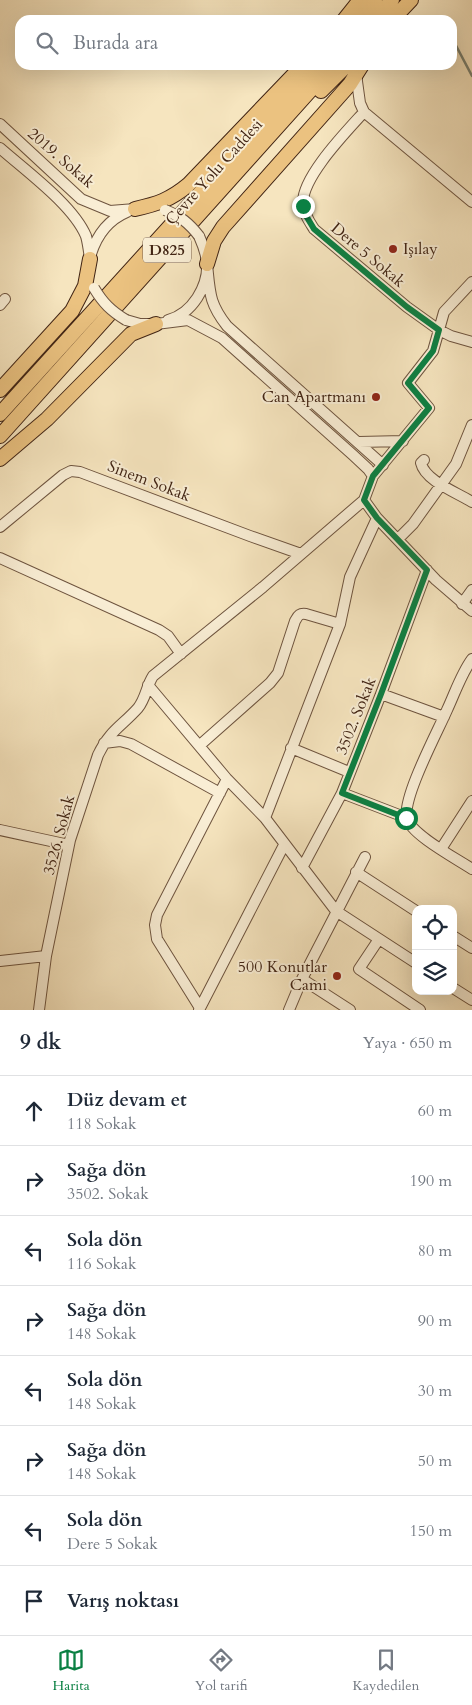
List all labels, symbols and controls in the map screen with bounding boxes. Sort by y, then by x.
search box [15,15,457,70]
icon: search [33,29,61,57]
text: Burada ara [73,30,158,56]
street label: Çevre Yolu Caddesi [160,114,268,230]
street label: 2019. Sokak [23,123,99,193]
route end [292,195,315,218]
street label: Dere 5 Sokak [326,217,410,293]
road number: D825 [143,238,191,262]
place label: Işılay [403,238,438,260]
marker: Işılay [387,243,399,255]
place label: Can Apartmanı [262,386,367,408]
marker: Can Apartmanı [370,391,382,403]
street label: Sinem Sokak [104,455,194,507]
street label: 3502. Sokak [330,674,382,758]
street label: 3526. Sokak [38,792,80,877]
route start [395,807,418,830]
map controls [412,905,457,995]
button: locate [412,905,457,950]
button: layers [412,950,457,995]
place label: 500 Konutlar Cami [238,956,327,996]
marker: 500 Konutlar Cami [331,970,343,982]
text: 9 dk [20,1028,61,1057]
text: Yaya · 650 m [363,1032,452,1054]
text: Düz devam et [67,1087,187,1113]
icon: ahead [20,1097,48,1125]
text: 60 m [418,1100,452,1122]
text: 118 Sokak [67,1113,137,1135]
text: Sağa dön [67,1157,147,1183]
icon: right [20,1167,48,1195]
text: 190 m [410,1170,452,1192]
text: 3502. Sokak [67,1183,149,1205]
text: Sola dön [67,1227,142,1253]
icon: left [20,1237,48,1265]
text: 80 m [418,1240,452,1262]
text: 116 Sokak [67,1253,137,1275]
text: Sağa dön [67,1297,147,1323]
icon: right [20,1307,48,1335]
text: 90 m [418,1310,452,1332]
text: 148 Sokak [67,1323,137,1345]
text: Sola dön [67,1367,142,1393]
icon: left [20,1377,48,1405]
text: 30 m [418,1380,452,1402]
text: 148 Sokak [67,1393,137,1415]
text: Sağa dön [67,1437,147,1463]
icon: right [20,1447,48,1475]
text: 50 m [418,1450,452,1472]
text: 148 Sokak [67,1463,137,1485]
text: Sola dön [67,1507,142,1533]
icon: left [20,1517,48,1545]
text: 150 m [410,1520,452,1542]
text: Dere 5 Sokak [67,1533,158,1555]
icon: arrive [20,1587,48,1615]
text: Varış noktası [67,1588,179,1614]
tab: Harita [53,1646,90,1695]
tab: Yol tarifi [195,1646,248,1695]
tab: Kaydedilen [353,1646,419,1695]

